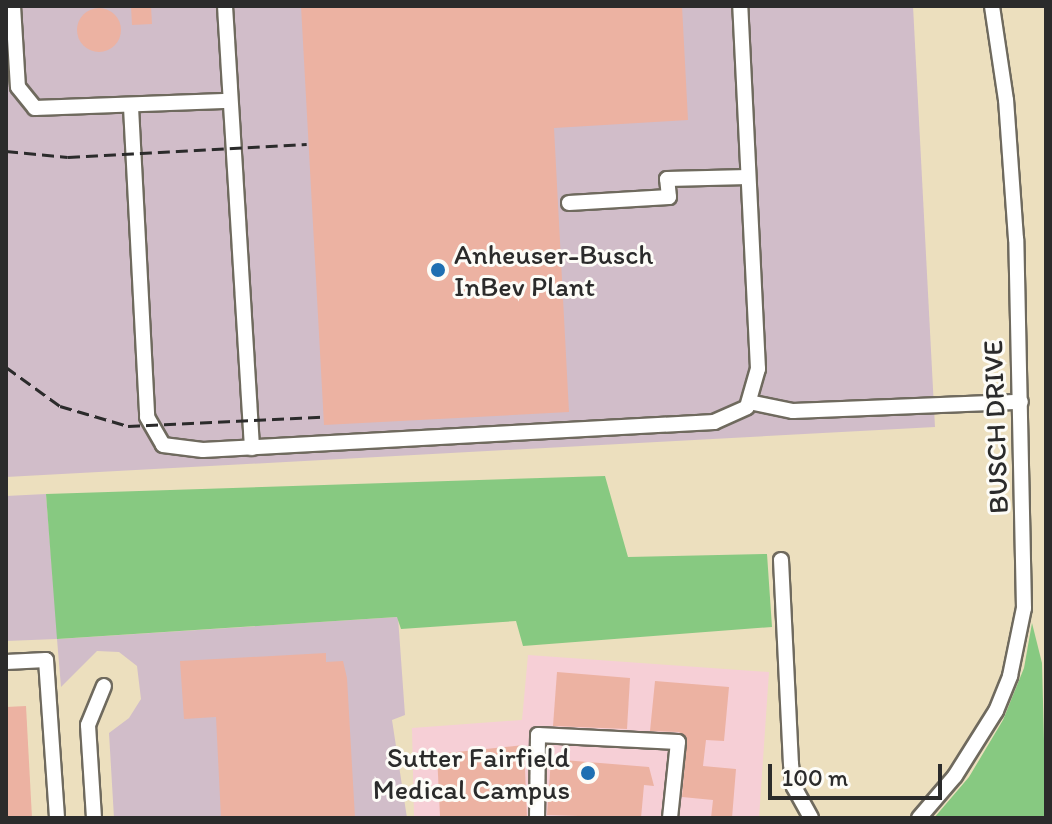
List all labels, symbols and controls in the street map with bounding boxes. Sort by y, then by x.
place label: Anheuser-Busch InBev Plant [454,237,653,303]
marker: Anheuser-Busch InBev Plant [429,261,447,279]
street label: BUSCH DRIVE [975,339,1015,515]
place label: Sutter Fairfield Medical Campus [373,740,570,806]
scale bar [772,748,946,798]
marker: Sutter Fairfield Medical Campus [577,762,599,784]
text: 100 m [782,763,848,792]

